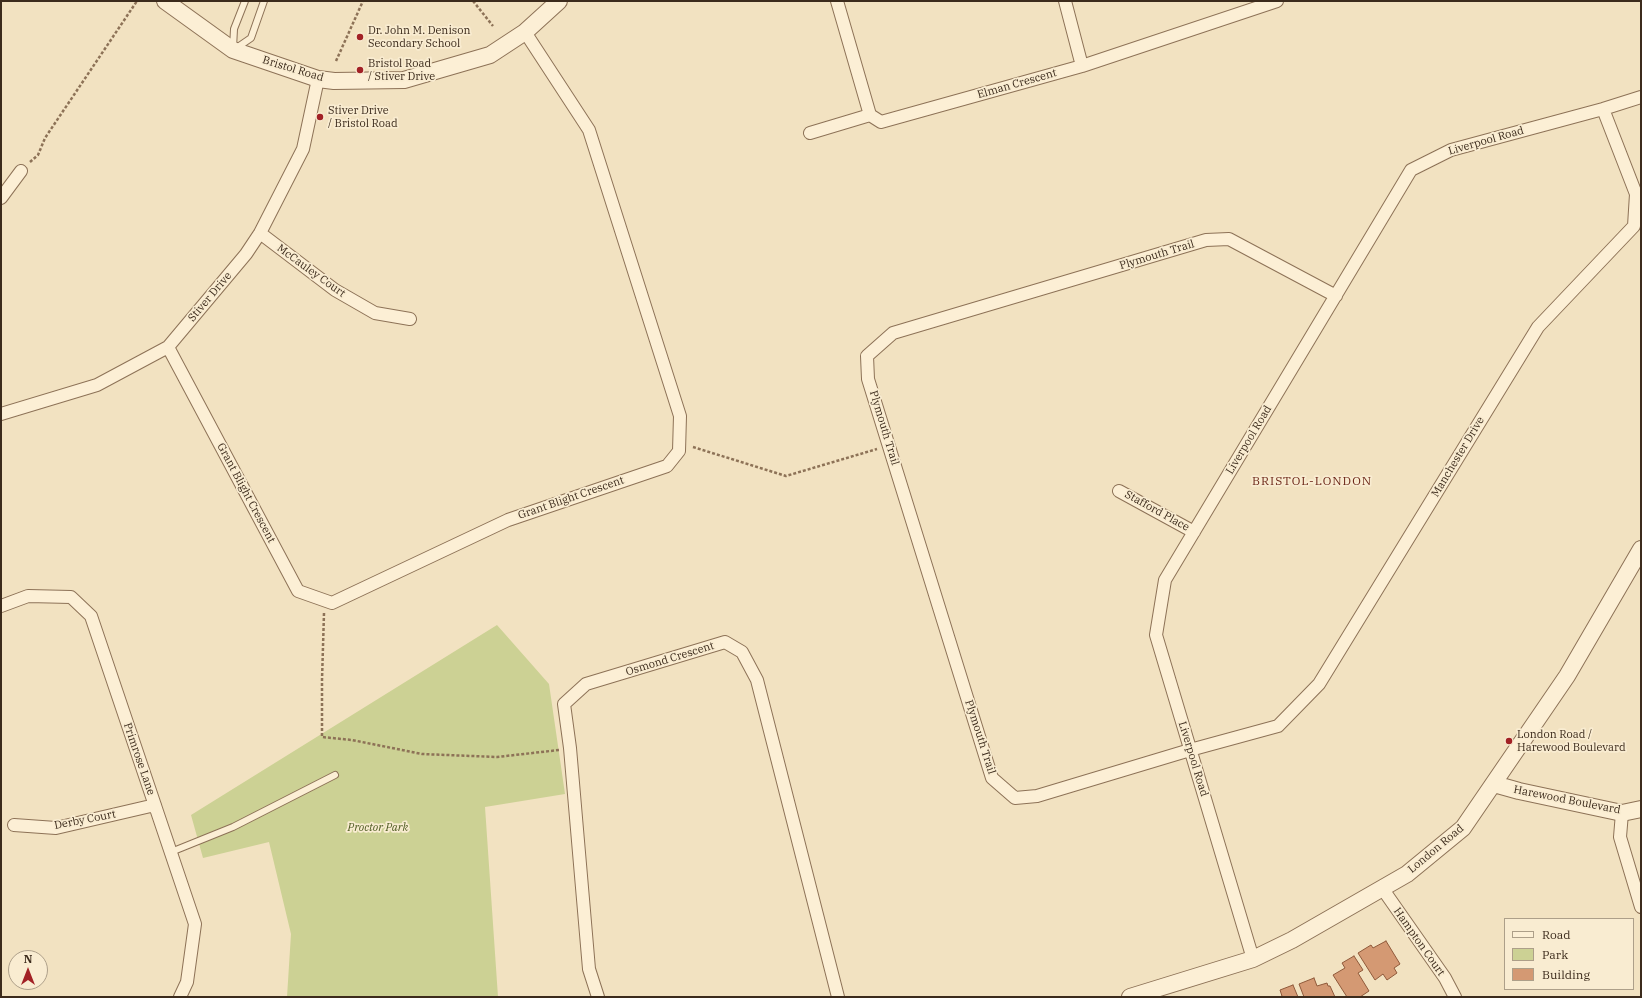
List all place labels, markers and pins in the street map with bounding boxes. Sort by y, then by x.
place label: Dr. John M. Denison Secondary School [368,24,470,50]
marker: Dr. John M. Denison Secondary School [355,32,365,42]
place label: Bristol Road / Stiver Drive [368,57,435,83]
marker: Bristol Road / Stiver Drive [355,65,365,75]
place label: Stiver Drive / Bristol Road [328,104,398,130]
marker: Stiver Drive / Bristol Road [315,112,325,122]
place label: London Road / Harewood Boulevard [1517,728,1626,754]
marker: London Road / Harewood Boulevard [1504,736,1514,746]

